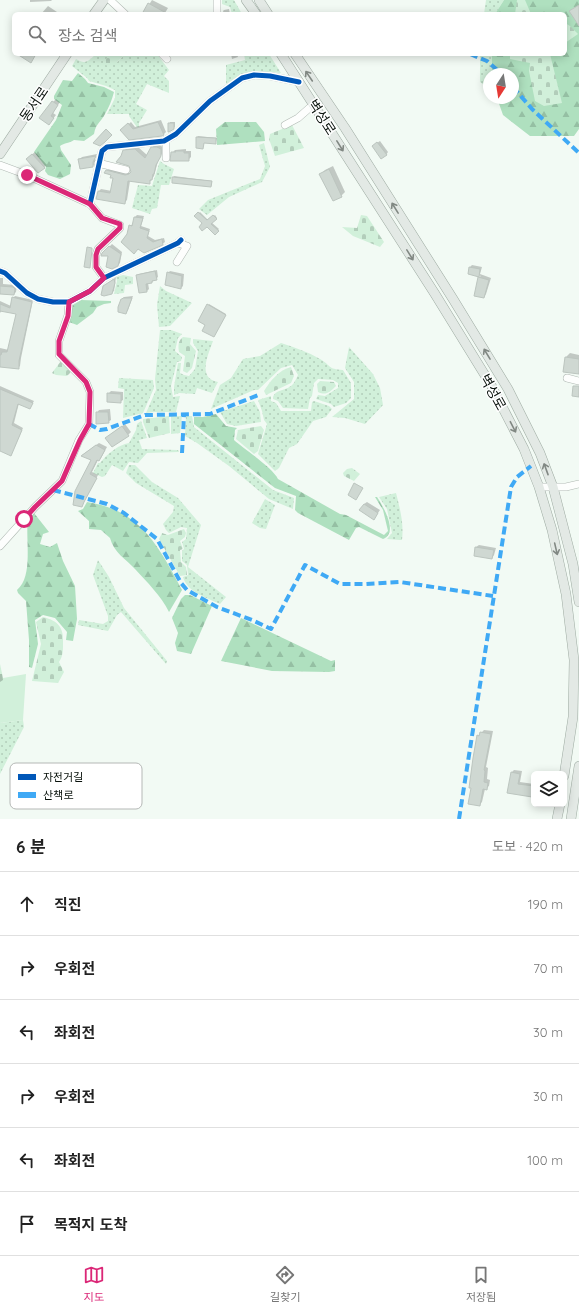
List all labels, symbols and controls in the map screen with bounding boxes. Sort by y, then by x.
search box [12,12,567,56]
icon: search [26,23,48,45]
text: 장소 검색 [58,26,117,45]
north arrow [483,68,519,104]
one-way arrow [305,70,313,81]
street label: 동서로 [16,83,52,125]
street label: 벽성로 [304,96,340,138]
one-way arrow [337,140,345,152]
route end [18,166,36,184]
one-way arrow [391,202,399,214]
one-way arrow [406,249,414,260]
one-way arrow [482,348,490,360]
street label: 벽성로 [476,371,510,413]
one-way arrow [509,421,517,433]
one-way arrow [542,464,550,476]
route start [15,510,33,528]
one-way arrow [553,542,561,555]
legend [10,763,142,809]
text: 자전거길 [43,770,83,784]
map controls [531,771,567,807]
button: layers [531,771,567,807]
text: 산책로 [43,788,73,802]
text: 6 분 [16,836,46,857]
text: 도보 · 420 m [492,838,563,854]
icon: ahead [16,893,38,915]
text: 직진 [54,895,82,914]
text: 190 m [528,896,563,912]
icon: right [16,957,38,979]
text: 우회전 [54,959,95,978]
text: 70 m [533,960,563,976]
icon: left [16,1021,38,1043]
text: 좌회전 [54,1023,95,1042]
text: 30 m [533,1024,563,1040]
icon: right [16,1085,38,1107]
text: 우회전 [54,1087,95,1106]
text: 30 m [533,1088,563,1104]
icon: left [16,1149,38,1171]
text: 좌회전 [54,1151,95,1170]
text: 100 m [527,1152,563,1168]
icon: arrive [16,1213,38,1235]
text: 목적지 도착 [54,1215,127,1234]
tab: 지도 [83,1264,105,1304]
tab: 길찾기 [270,1264,300,1304]
tab: 저장됨 [466,1264,496,1304]

